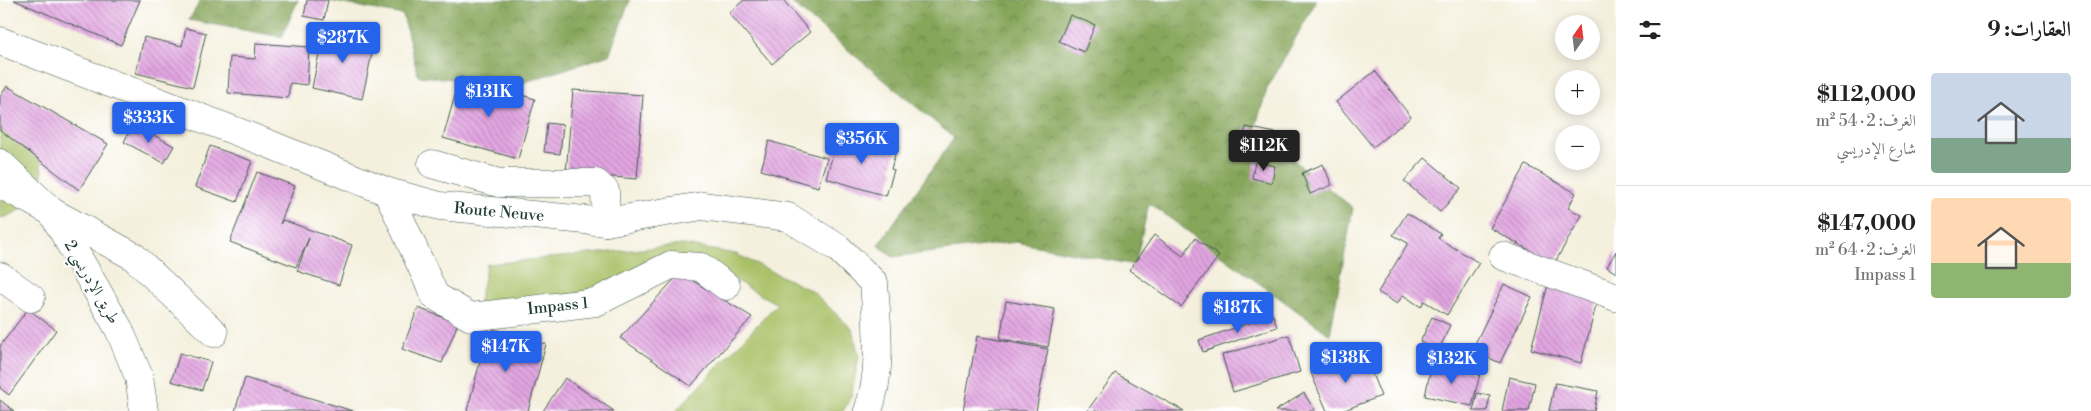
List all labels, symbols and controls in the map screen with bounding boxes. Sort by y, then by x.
north arrow [1555,15,1600,60]
map controls [1555,15,1600,170]
icon: filters [1636,16,1664,44]
text: العقارات: 9 [1988,17,2071,43]
pin: $287K [308,22,378,64]
text: $287K [317,28,369,48]
button: + [1555,70,1600,115]
pin: $131K [454,76,524,118]
text: $131K [465,82,513,102]
text: $112,000 [1817,82,1916,108]
icon: home [1971,93,2031,153]
pin: $333K [114,102,184,144]
text: $333K [123,108,175,128]
text: الغرف: 2 · 54 m² [1816,111,1916,131]
pin: $356K [827,122,897,165]
button: − [1555,125,1600,170]
text: $356K [836,129,888,149]
pin: $112K [1229,130,1299,172]
text: $112K [1240,136,1288,156]
text: شارع الإدريسي [1836,139,1916,159]
street label: Route Neuve [453,198,545,226]
text: $147,000 [1818,211,1916,237]
icon: home [1971,218,2031,278]
street label: طريق الإدريسي 2 [56,237,124,330]
text: الغرف: 2 · 64 m² [1815,240,1916,260]
text: Impass 1 [1854,265,1916,285]
pin: $187K [1203,292,1273,334]
street label: Impass 1 [526,293,590,319]
text: $187K [1213,298,1263,318]
pin: $147K [471,330,541,373]
text: $147K [482,337,530,357]
pin: $138K [1311,342,1381,384]
pin: $132K [1417,342,1487,385]
text: $138K [1321,348,1371,368]
text: $132K [1427,349,1477,369]

